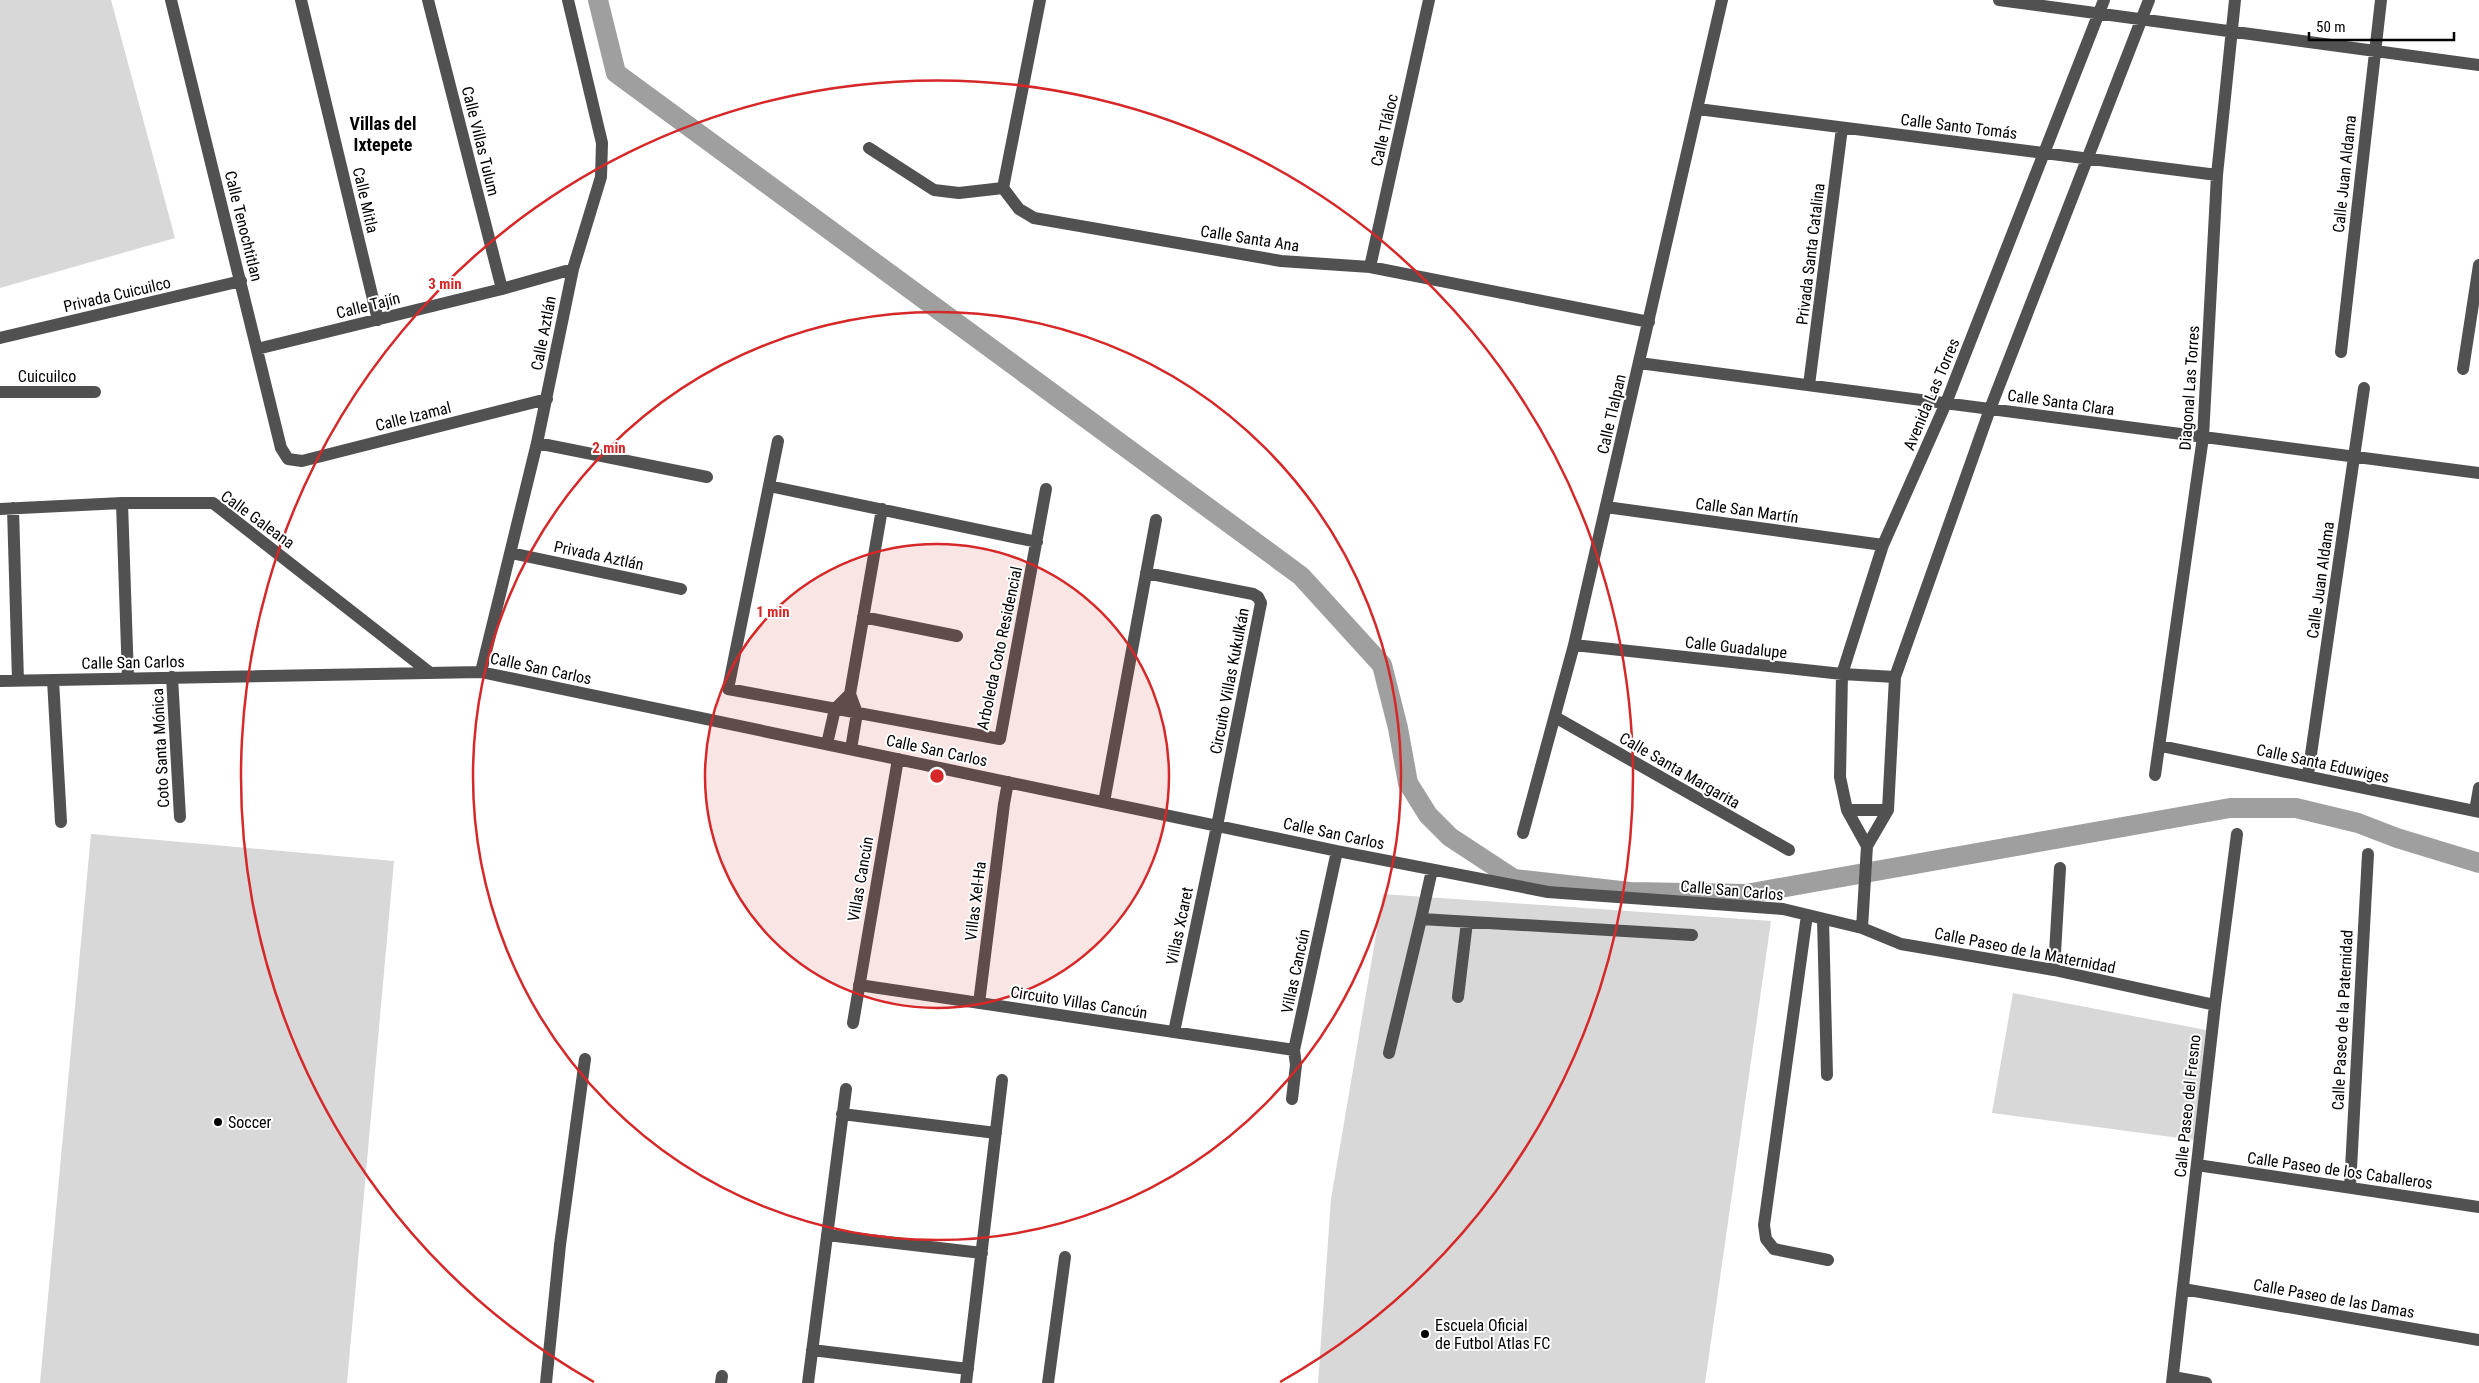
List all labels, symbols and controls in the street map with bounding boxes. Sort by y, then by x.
scale bar [2309,10,2454,42]
text: 50 m [2316,18,2346,36]
street label: Calle Villas Tulum [458,84,503,198]
street label: Calle Tláloc [1367,92,1402,168]
street label: Calle Santo Tomás [1899,110,2018,143]
district label: Villas del Ixtepete [350,113,416,155]
street label: Calle Juan Aldama [2329,114,2360,234]
street label: Calle Mitla [349,165,382,235]
street label: Calle Tenochtitlan [221,169,266,283]
street label: Privada Santa Catalina [1792,182,1829,326]
street label: Calle Santa Ana [1199,221,1301,256]
street label: Privada Cuicuilco [62,273,173,316]
text: 3 min [428,275,462,293]
street label: Calle Tajín [334,288,402,323]
street label: Calle Aztlán [527,294,560,372]
street label: Diagonal Las Torres [2176,325,2203,451]
street label: Avenida Las Torres [1899,335,1964,453]
street label: Cuicuilco [18,367,76,386]
street label: Calle Tlalpan [1593,372,1630,456]
street label: Calle Santa Clara [2006,386,2116,419]
street label: Calle Izamal [373,398,453,435]
text: 2 min [592,439,626,457]
street label: Calle Galeana [217,486,298,553]
street label: Calle San Martín [1694,494,1800,527]
street label: Calle Juan Aldama [2303,520,2338,640]
street label: Privada Aztlán [552,537,645,574]
street label: Arboleda Coto Residencial [973,565,1026,731]
text: 1 min [756,603,790,621]
street label: Circuito Villas Kukulkán [1206,606,1253,756]
street label: Calle Guadalupe [1684,633,1788,662]
street label: Calle San Carlos [488,648,593,689]
street label: Calle San Carlos [81,652,185,673]
street label: Coto Santa Mónica [148,688,173,808]
street label: Calle Santa Margarita [1616,728,1743,813]
street label: Calle San Carlos [884,730,989,771]
street label: Calle Santa Eduwiges [2255,740,2391,787]
centre of rings [928,767,946,785]
street label: Calle San Carlos [1281,813,1386,854]
street label: Villas Cancún [844,835,877,923]
street label: Villas Xel-Ha [961,860,990,942]
street label: Calle San Carlos [1680,877,1784,904]
street label: Villas Xcaret [1162,885,1197,967]
street label: Calle Paseo de la Maternidad [1933,924,2117,977]
street label: Villas Cancún [1277,927,1314,1015]
street label: Calle Paseo de la Paternidad [2328,929,2357,1111]
street label: Circuito Villas Cancún [1009,982,1149,1023]
street label: Calle Paseo del Fresno [2171,1034,2204,1179]
place label: Soccer [228,1113,272,1132]
marker: Soccer [212,1116,224,1128]
street label: Calle Paseo de los Caballeros [2246,1148,2434,1193]
street label: Calle Paseo de las Damas [2252,1275,2416,1322]
place label: Escuela Oficial de Futbol Atlas FC [1435,1316,1550,1353]
marker: Escuela Oficial de Futbol Atlas FC [1419,1328,1431,1340]

